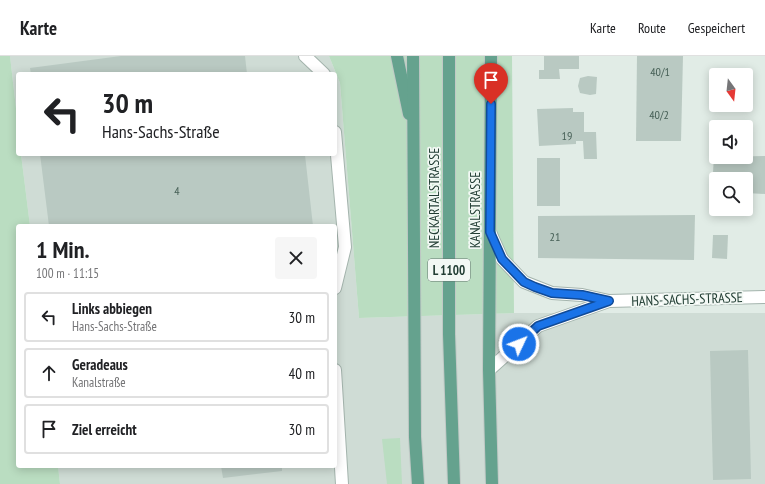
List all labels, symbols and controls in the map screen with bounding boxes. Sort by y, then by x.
text: Karte [20,16,57,40]
text: Karte [590,19,616,37]
text: Route [638,19,666,37]
text: Gespeichert [688,19,745,37]
pin [474,63,508,104]
house number: 40/1 [650,64,670,79]
north arrow [709,68,753,112]
map controls [709,68,753,216]
icon: arrive [480,69,502,91]
text: 30 m [102,84,153,121]
icon: left [36,88,88,140]
house number: 40/2 [649,107,669,122]
text: Hans-Sachs-Straße [102,120,220,143]
button: sound [709,120,753,164]
house number: 19 [562,128,572,143]
street label: NECKARTALSTRASSE [425,148,443,248]
street label: KANALSTRASSE [466,172,484,248]
button: search [709,172,753,216]
house number: 4 [174,183,180,198]
house number: 21 [550,229,560,244]
text: 1 Min. [36,234,90,265]
button: close [275,237,317,279]
road number: L 1100 [428,259,470,281]
text: 100 m · 11:15 [36,265,99,282]
street label: HANS-SACHS-STRASSE [631,288,743,310]
text: Links abbiegen [72,299,152,318]
icon: left [38,306,60,328]
text: 30 m [289,308,315,327]
text: Hans-Sachs-Straße [72,318,157,335]
position arrow [498,323,540,365]
text: Geradeaus [72,355,128,374]
icon: ahead [38,362,60,384]
text: 40 m [289,364,315,383]
text: Kanalstraße [72,374,126,391]
icon: arrive [38,418,60,440]
text: Ziel erreicht [72,420,137,439]
text: 30 m [289,420,315,439]

